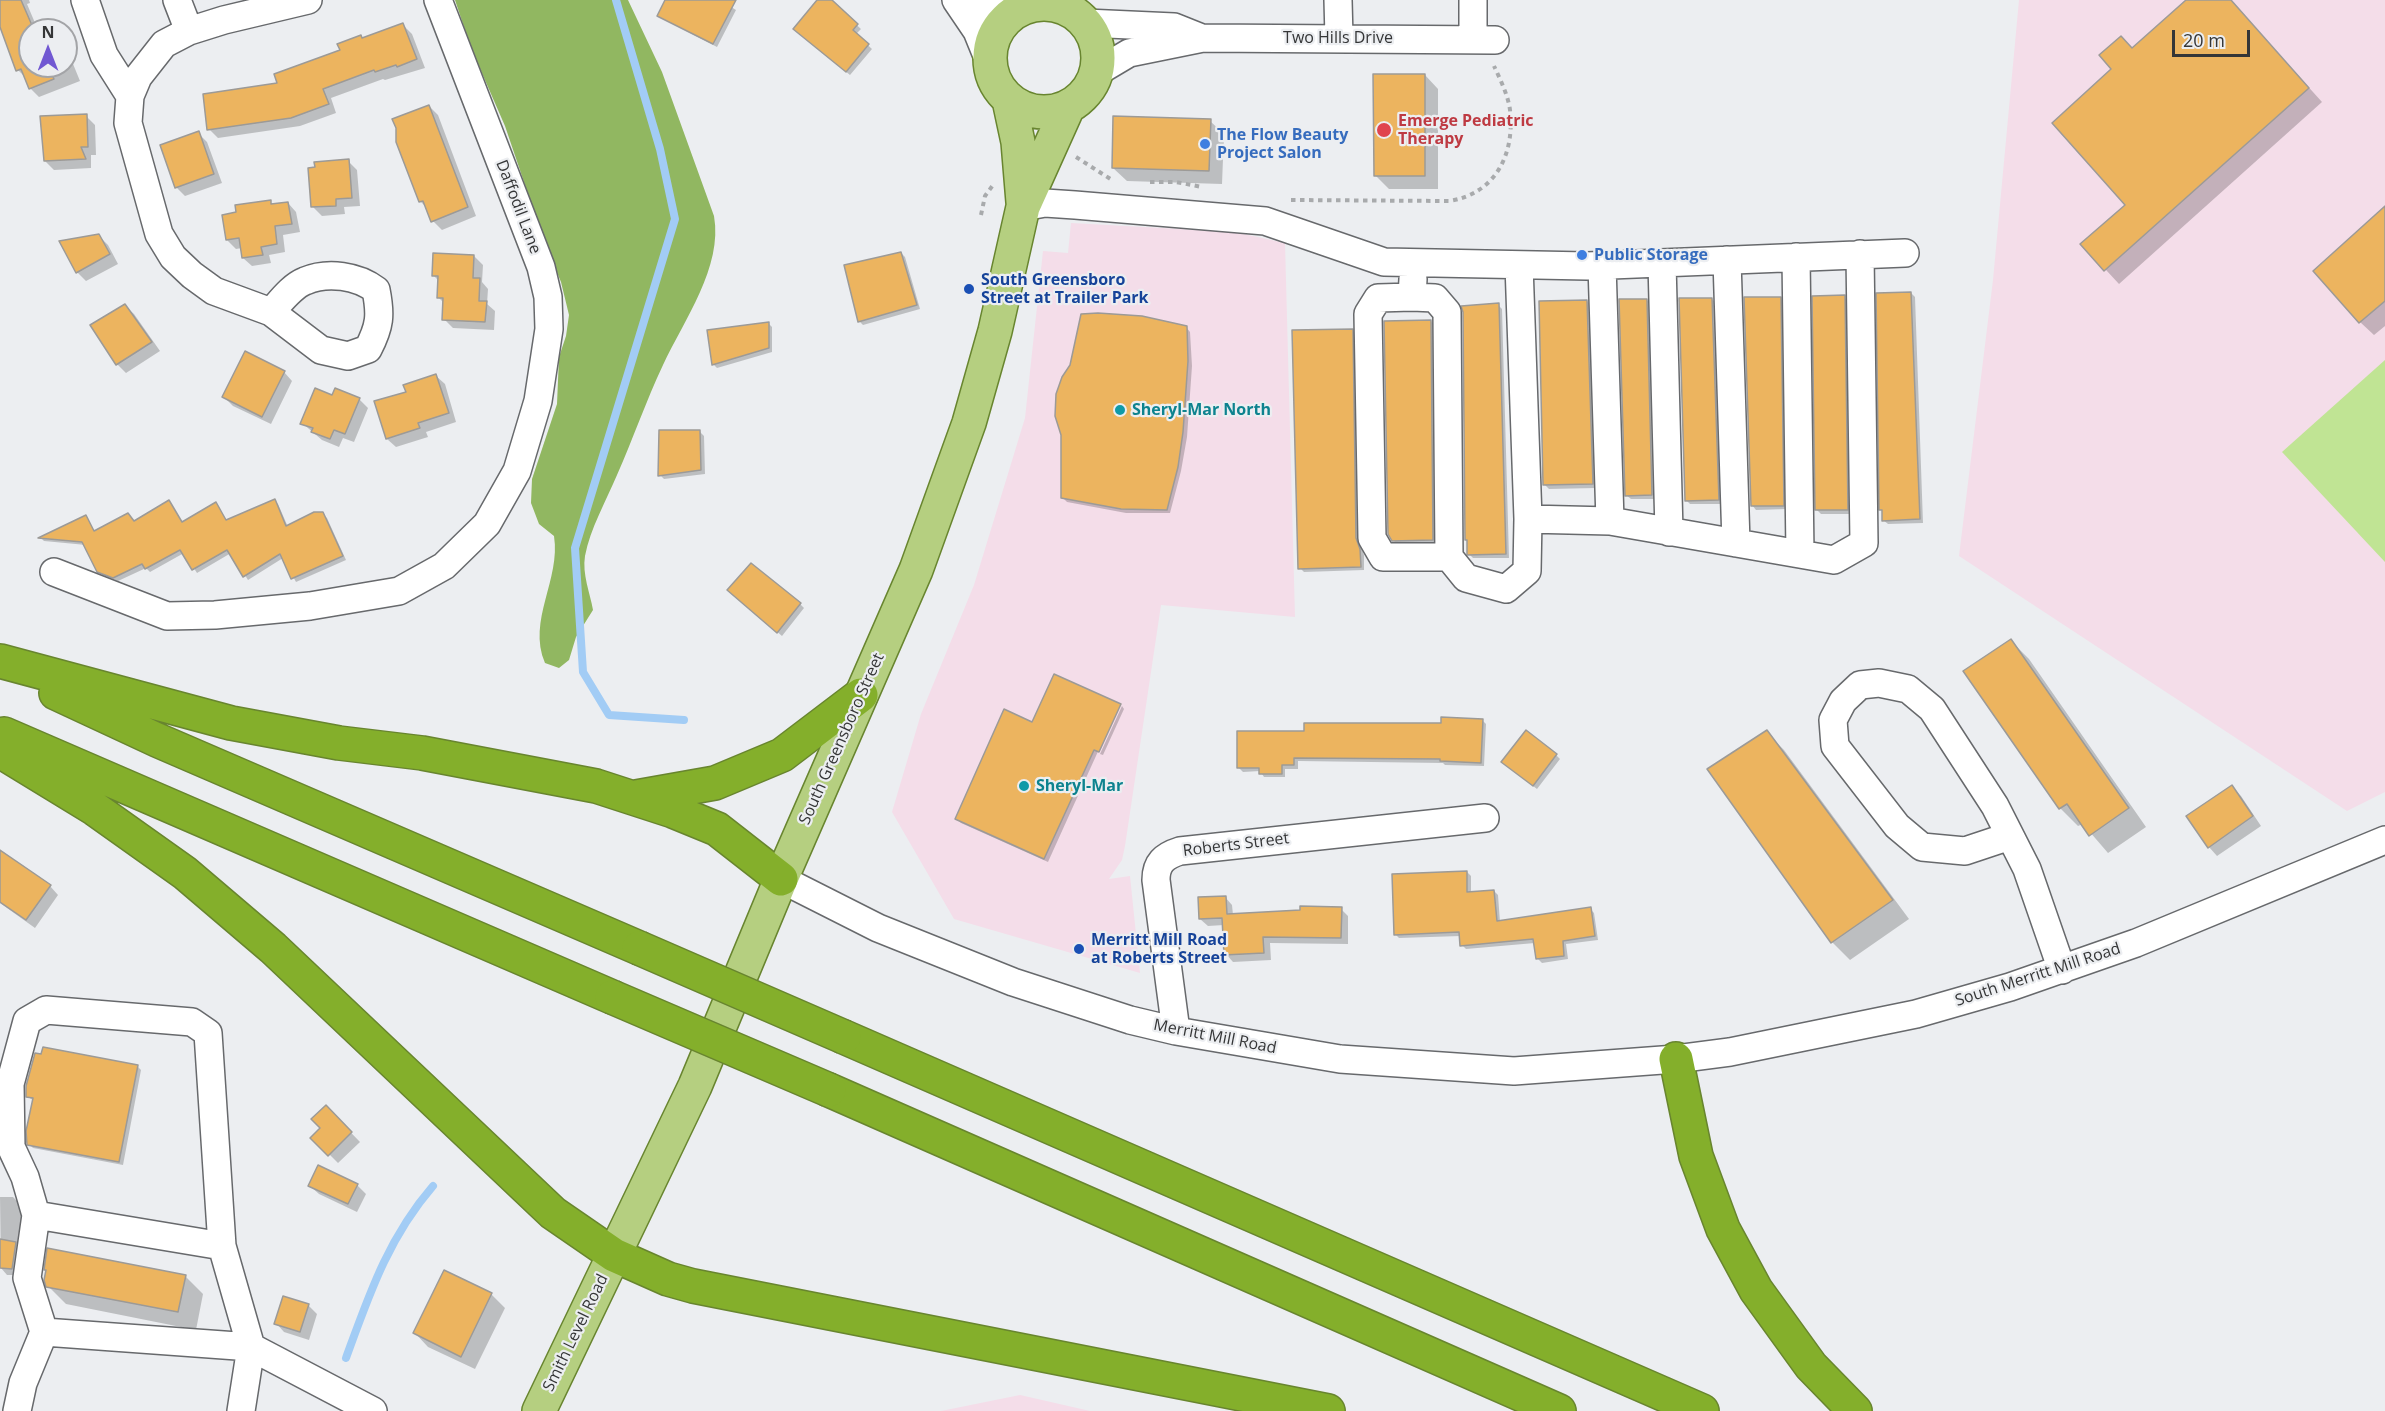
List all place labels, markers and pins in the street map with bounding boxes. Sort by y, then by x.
place label: Emerge Pediatric Therapy [1398,111,1534,149]
marker: Emerge Pediatric Therapy [1375,121,1393,139]
place label: The Flow Beauty Project Salon [1217,125,1348,163]
marker: The Flow Beauty Project Salon [1198,137,1212,151]
place label: Public Storage [1594,245,1708,265]
marker: Public Storage [1575,248,1589,262]
place label: South Greensboro Street at Trailer Park [981,270,1149,308]
marker: South Greensboro Street at Trailer Park [962,282,976,296]
place label: Sheryl-Mar North [1132,400,1271,420]
marker: Sheryl-Mar North [1113,403,1127,417]
place label: Sheryl-Mar [1036,776,1123,796]
marker: Sheryl-Mar [1017,779,1031,793]
place label: Merritt Mill Road at Roberts Street [1091,930,1227,968]
marker: Merritt Mill Road at Roberts Street [1072,942,1086,956]

